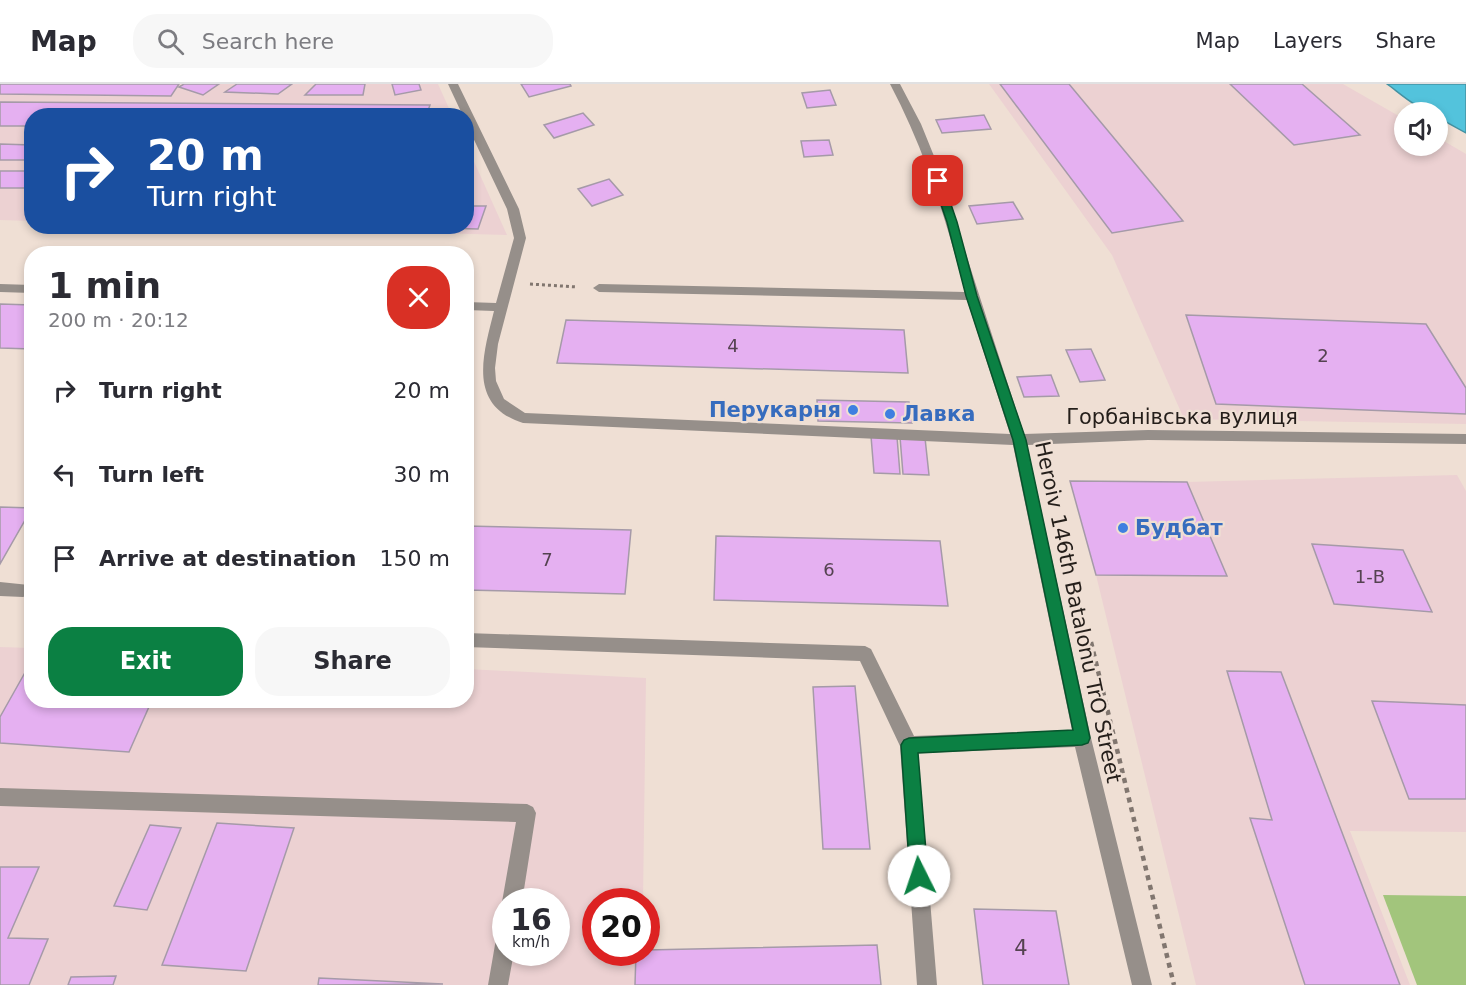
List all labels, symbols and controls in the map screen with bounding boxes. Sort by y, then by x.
search box [133,14,553,68]
text: Map [30,25,97,58]
icon: search [154,25,187,58]
text: Search here [202,29,334,54]
text: Map [1196,29,1240,53]
text: Layers [1273,29,1342,53]
text: Share [1375,29,1436,53]
map controls [1394,102,1448,156]
button: sound [1394,102,1448,156]
text: 20 m [147,131,264,180]
icon: right [48,132,126,210]
pin [912,155,963,206]
icon: arrive [921,164,954,197]
text: Turn right [147,181,276,212]
text: 1 min [48,265,161,306]
button: close [387,266,450,329]
text: 200 m · 20:12 [48,308,189,332]
house number: 4 [727,335,739,356]
house number: 2 [1317,345,1329,366]
icon: right [48,374,81,407]
text: Turn right [99,378,222,403]
text: 20 m [394,378,450,403]
place label: Перукарня [709,398,841,422]
place label: Лавка [902,402,975,426]
marker: Перукарня [846,403,860,417]
street label: Горбанівська вулиця [1066,405,1298,429]
marker: Лавка [883,407,897,421]
street label: Heroiv 146th Batalonu TrO Street [1030,439,1126,785]
icon: left [48,458,81,491]
text: Turn left [99,462,204,487]
text: 30 m [394,462,450,487]
place label: Будбат [1135,516,1223,540]
marker: Будбат [1116,521,1130,535]
icon: arrive [48,542,81,575]
text: Arrive at destination [99,546,356,571]
text: 150 m [380,546,450,571]
house number: 7 [541,549,553,570]
house number: 6 [823,559,835,580]
house number: 1-В [1355,566,1385,587]
button: Exit [48,627,243,696]
button: Share [255,627,450,696]
position arrow [887,844,951,908]
speed limit sign: 20 [582,888,660,966]
text: 16 [510,902,552,937]
text: km/h [512,933,550,951]
house number: 4 [1014,936,1028,960]

